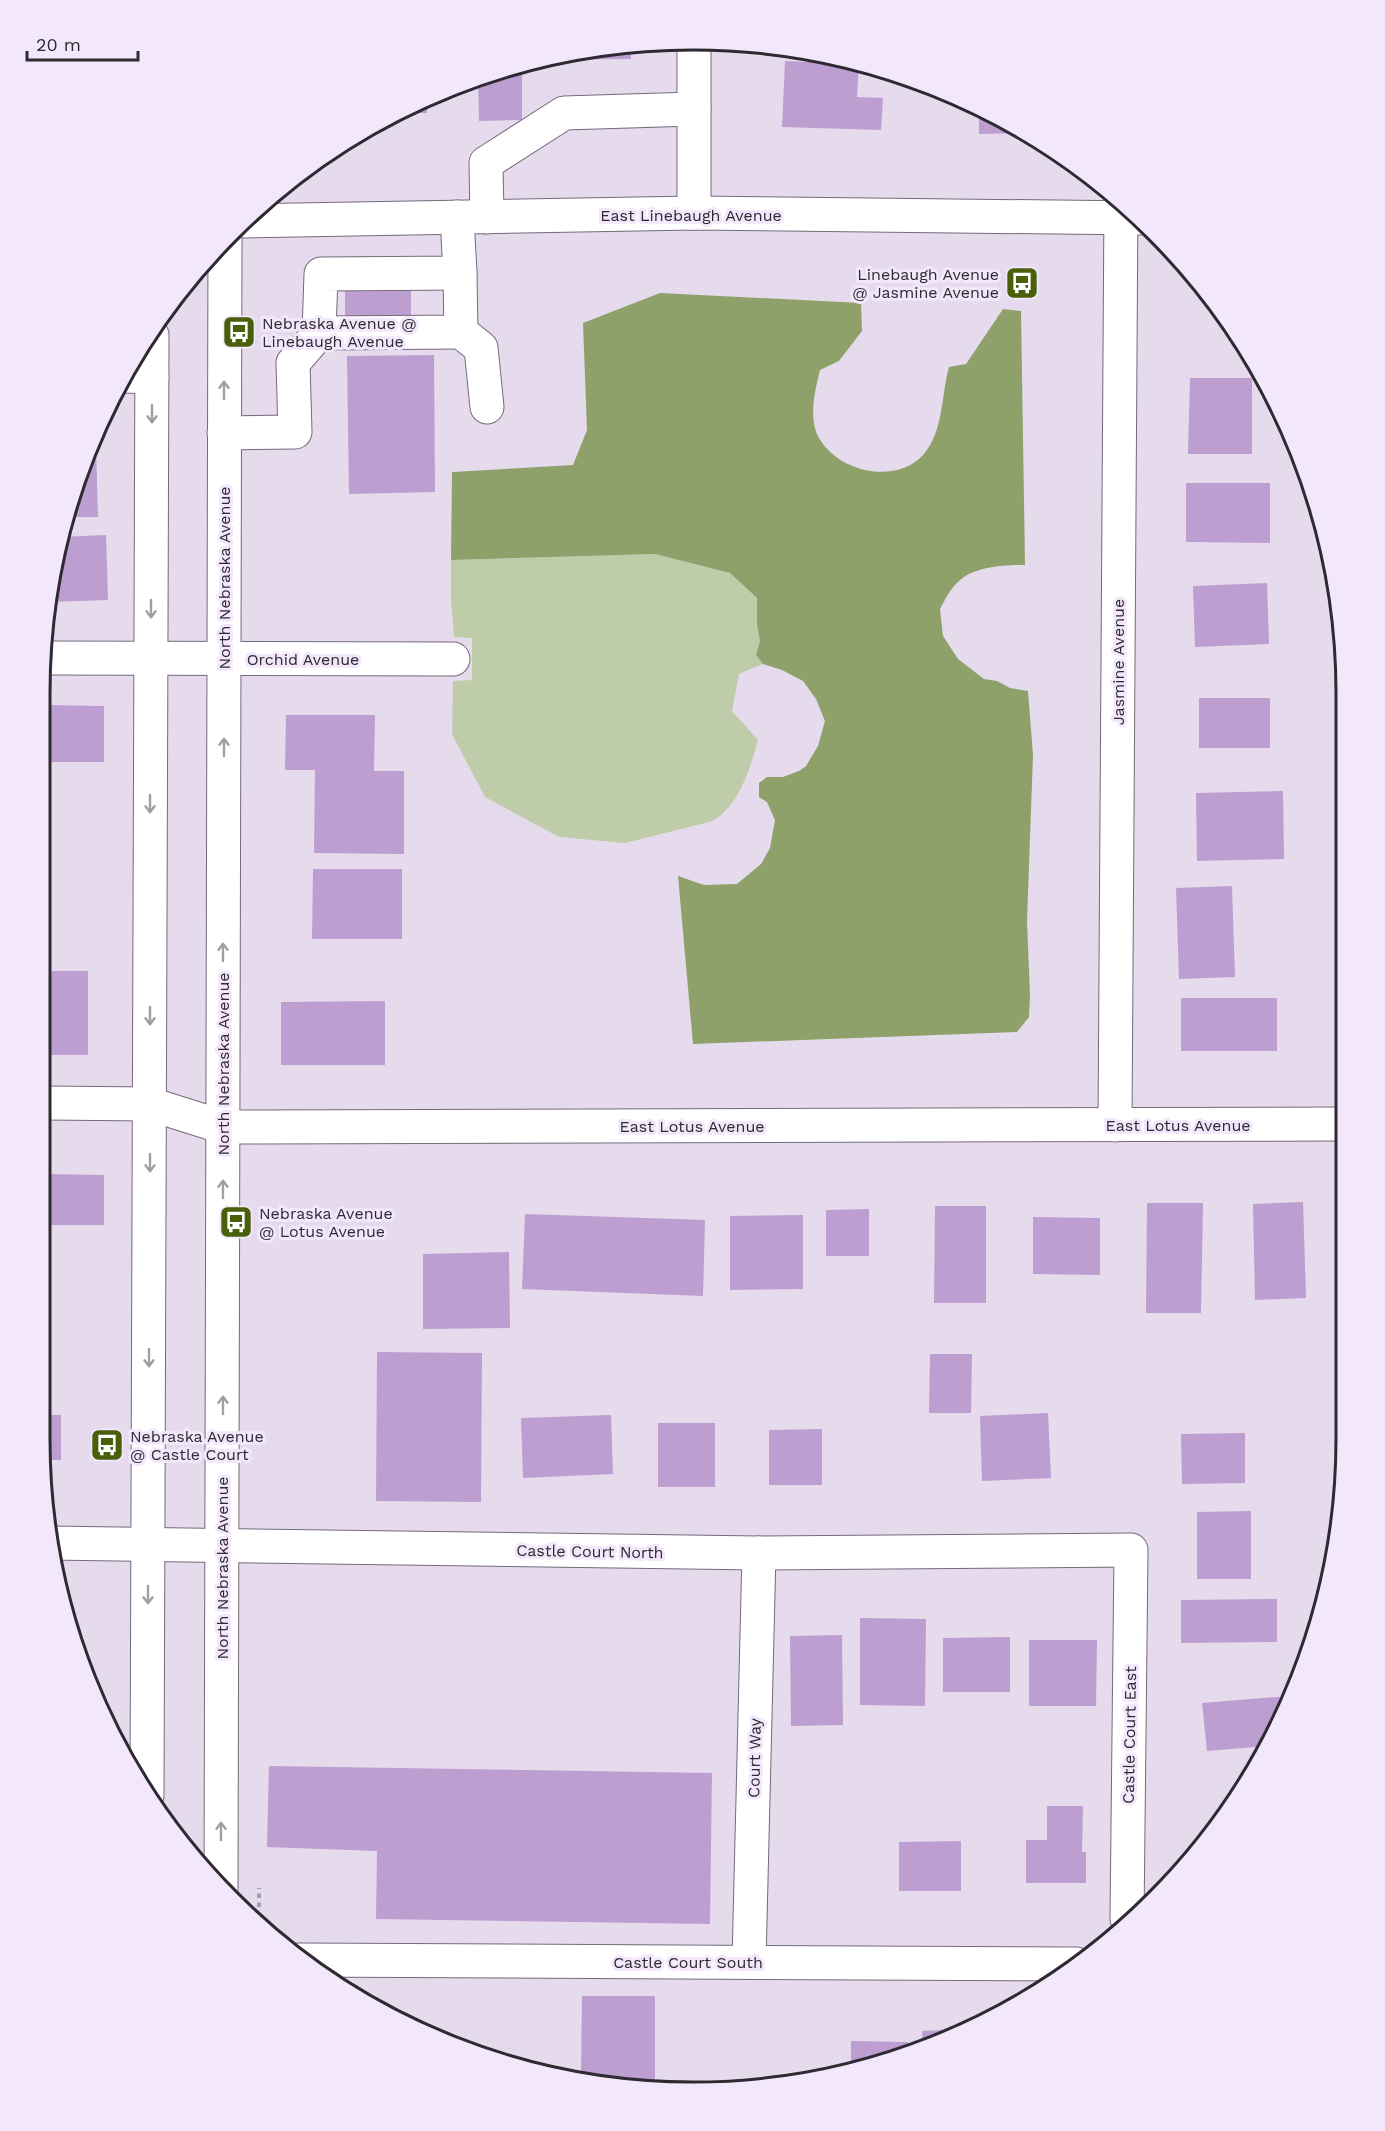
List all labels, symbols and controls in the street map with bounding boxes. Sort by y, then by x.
scale bar [27,24,138,62]
text: 20 m [36,34,81,55]
street label: East Linebaugh Avenue [600,206,782,225]
place label: Linebaugh Avenue @ Jasmine Avenue [852,265,999,302]
bus stop icon: Linebaugh Avenue @ Jasmine Avenue [1004,265,1040,301]
bus stop icon: Nebraska Avenue @ Linebaugh Avenue [221,314,257,350]
place label: Nebraska Avenue @ Linebaugh Avenue [262,314,416,351]
one-way arrow [218,380,230,400]
one-way arrow [146,404,158,424]
street label: North Nebraska Avenue [215,486,234,670]
one-way arrow [145,599,157,619]
street label: Jasmine Avenue [1109,599,1128,725]
street label: Orchid Avenue [247,650,359,669]
one-way arrow [218,738,230,758]
one-way arrow [144,794,156,814]
one-way arrow [217,942,229,962]
street label: North Nebraska Avenue [214,972,233,1156]
one-way arrow [144,1006,156,1026]
street label: East Lotus Avenue [1105,1116,1251,1135]
street label: East Lotus Avenue [619,1117,765,1136]
one-way arrow [144,1152,156,1172]
one-way arrow [217,1179,229,1199]
bus stop icon: Nebraska Avenue @ Lotus Avenue [218,1204,254,1240]
place label: Nebraska Avenue @ Lotus Avenue [259,1204,393,1241]
one-way arrow [143,1347,155,1367]
one-way arrow [217,1395,229,1415]
bus stop icon: Nebraska Avenue @ Castle Court [89,1427,125,1463]
place label: Nebraska Avenue @ Castle Court [130,1427,264,1464]
street label: North Nebraska Avenue [213,1476,232,1660]
street label: Castle Court North [516,1541,664,1562]
one-way arrow [142,1584,154,1604]
street label: Castle Court East [1119,1666,1140,1804]
street label: Court Way [744,1717,765,1798]
one-way arrow [215,1821,227,1841]
street label: Castle Court South [613,1953,763,1972]

